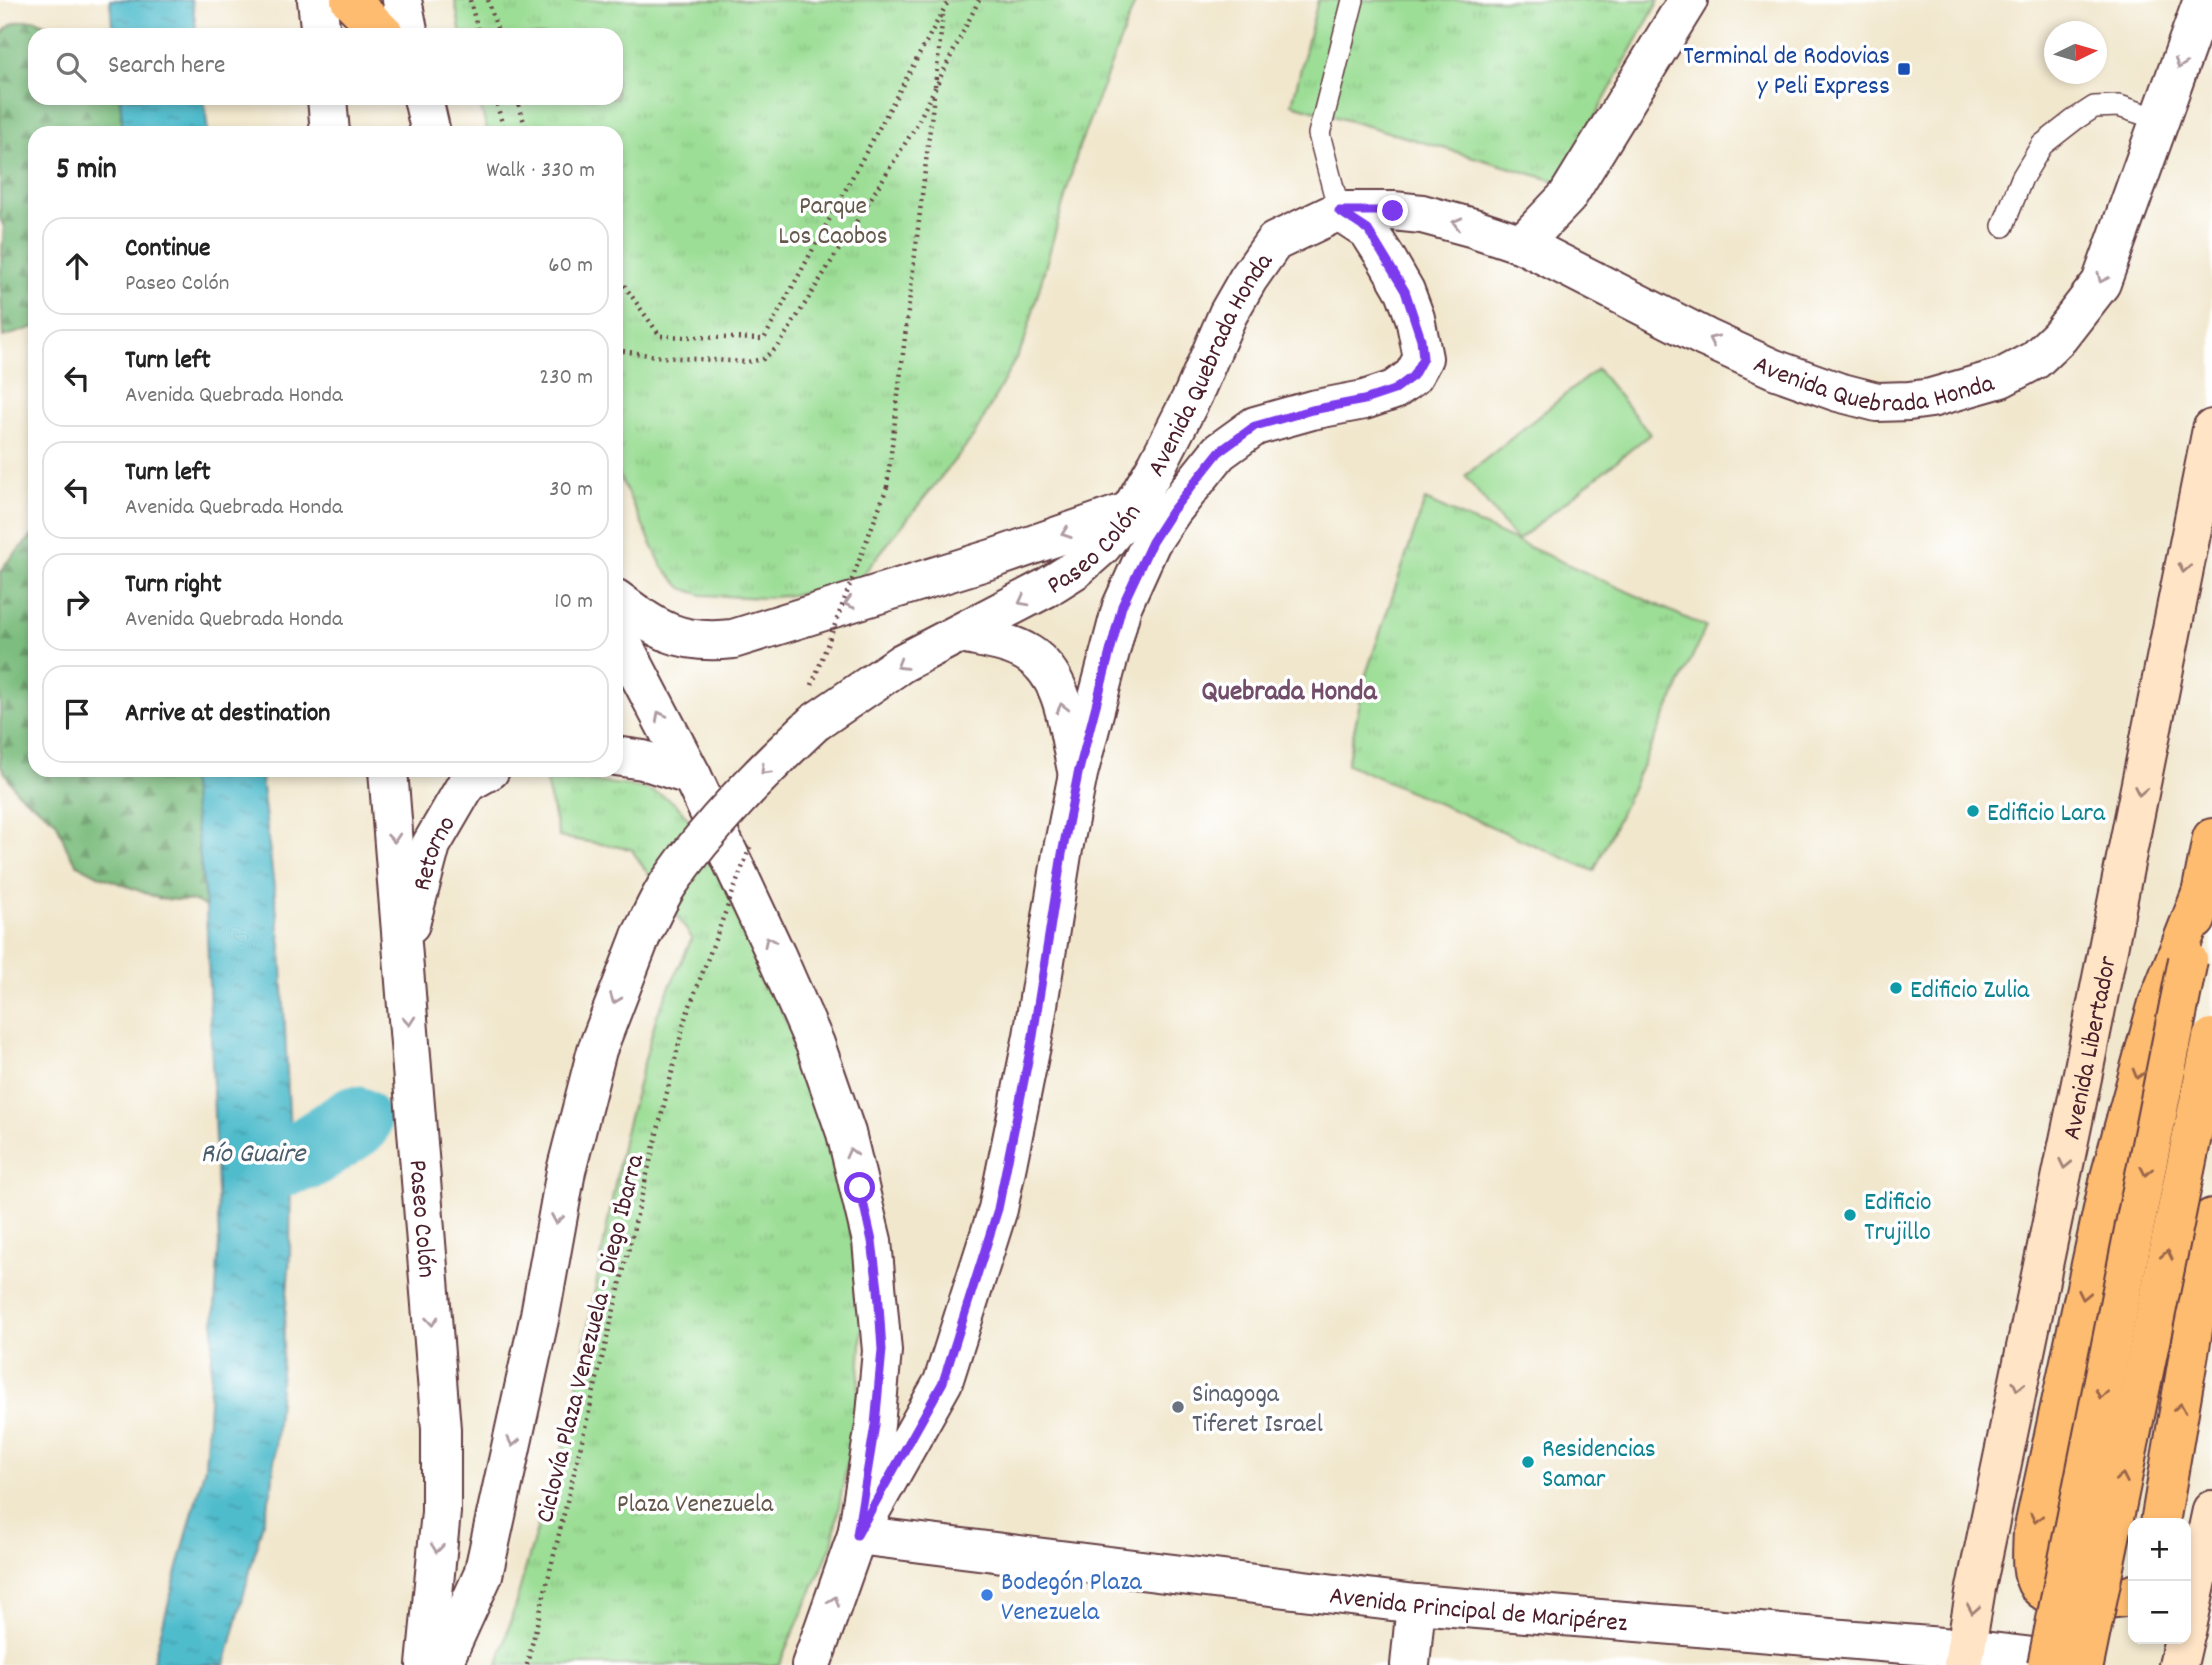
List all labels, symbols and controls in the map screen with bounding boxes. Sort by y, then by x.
north arrow [2044,21,2107,84]
search box [28,28,623,105]
place label: Terminal de Rodovias y Peli Express [1683,39,1890,106]
icon: search [52,48,90,86]
text: Search here [108,48,226,85]
one-way arrow [2175,58,2189,70]
marker: Terminal de Rodovias y Peli Express [1896,61,1912,77]
text: 5 min [56,150,117,193]
text: Walk · 330 m [486,155,595,188]
park label: Parque Los Caobos [778,189,888,256]
route end [1377,195,1408,226]
one-way arrow [1451,217,1463,231]
text: Continue [125,231,210,268]
street label: Avenida Quebrada Honda [1139,245,1283,484]
icon: ahead [58,247,96,285]
text: 60 m [548,250,593,283]
text: Paseo Colón [125,268,229,301]
one-way arrow [2096,271,2110,283]
one-way arrow [1708,335,1720,349]
text: Turn left [125,343,211,380]
street label: Avenida Quebrada Honda [1747,347,1999,424]
icon: left [58,359,96,397]
text: 230 m [539,362,593,395]
text: Avenida Quebrada Honda [125,380,343,413]
text: Turn left [125,455,211,492]
icon: left [58,471,96,509]
text: 30 m [549,474,593,507]
text: Avenida Quebrada Honda [125,492,343,525]
street label: Paseo Colón [1041,498,1152,605]
one-way arrow [1060,525,1072,539]
one-way arrow [2178,562,2193,574]
text: Turn right [125,567,222,604]
icon: right [58,583,96,621]
text: 10 m [554,586,593,619]
one-way arrow [1018,593,1030,606]
one-way arrow [844,595,856,610]
text: Avenida Quebrada Honda [125,604,343,637]
one-way arrow [895,657,908,670]
district label: Quebrada Honda [1201,674,1377,714]
icon: arrive [58,695,96,733]
text: Arrive at destination [125,696,330,733]
one-way arrow [1056,702,1070,714]
one-way arrow [655,711,669,723]
one-way arrow [760,761,773,774]
one-way arrow [2133,785,2148,797]
place label: Edificio Lara [1987,796,2106,833]
marker: Edificio Lara [1965,803,1981,819]
street label: Retorno [405,809,466,895]
one-way arrow [386,833,401,844]
one-way arrow [764,936,778,948]
street label: Avenida Libertador [2055,953,2128,1143]
place label: Edificio Zulia [1910,973,2030,1010]
marker: Edificio Zulia [1888,980,1904,996]
one-way arrow [610,993,624,1005]
one-way arrow [401,1015,416,1026]
one-way arrow [2132,1068,2146,1080]
water label: Río Guaire [201,1136,307,1176]
one-way arrow [845,1147,859,1159]
street label: Ciclovía Plaza Venezuela - Diego Ibarra [528,1150,655,1527]
street label: Paseo Colón [397,1158,444,1279]
one-way arrow [2058,1158,2073,1170]
one-way arrow [2139,1165,2154,1177]
route start [844,1172,875,1203]
place label: Edificio Trujillo [1864,1185,1932,1252]
marker: Edificio Trujillo [1842,1207,1858,1223]
one-way arrow [550,1213,565,1225]
one-way arrow [2158,1249,2173,1261]
one-way arrow [2078,1289,2093,1301]
one-way arrow [424,1315,439,1326]
place label: Sinagoga Tiferet Israel [1192,1377,1323,1444]
one-way arrow [2012,1380,2027,1392]
one-way arrow [2094,1388,2109,1400]
marker: Sinagoga Tiferet Israel [1170,1399,1186,1415]
one-way arrow [2172,1402,2187,1414]
place label: Residencias Samar [1542,1432,1656,1499]
one-way arrow [506,1436,521,1448]
marker: Residencias Samar [1520,1454,1536,1470]
one-way arrow [2113,1472,2128,1484]
park label: Plaza Venezuela [617,1487,774,1524]
one-way arrow [2030,1512,2045,1524]
map controls [2128,1518,2191,1644]
button: + [2128,1518,2191,1581]
one-way arrow [430,1542,445,1553]
place label: Bodegón Plaza Venezuela [1001,1565,1143,1632]
street label: Avenida Principal de Maripérez [1327,1578,1629,1643]
button: − [2128,1581,2191,1644]
marker: Bodegón Plaza Venezuela [979,1587,995,1603]
one-way arrow [825,1595,839,1607]
one-way arrow [1966,1603,1981,1615]

